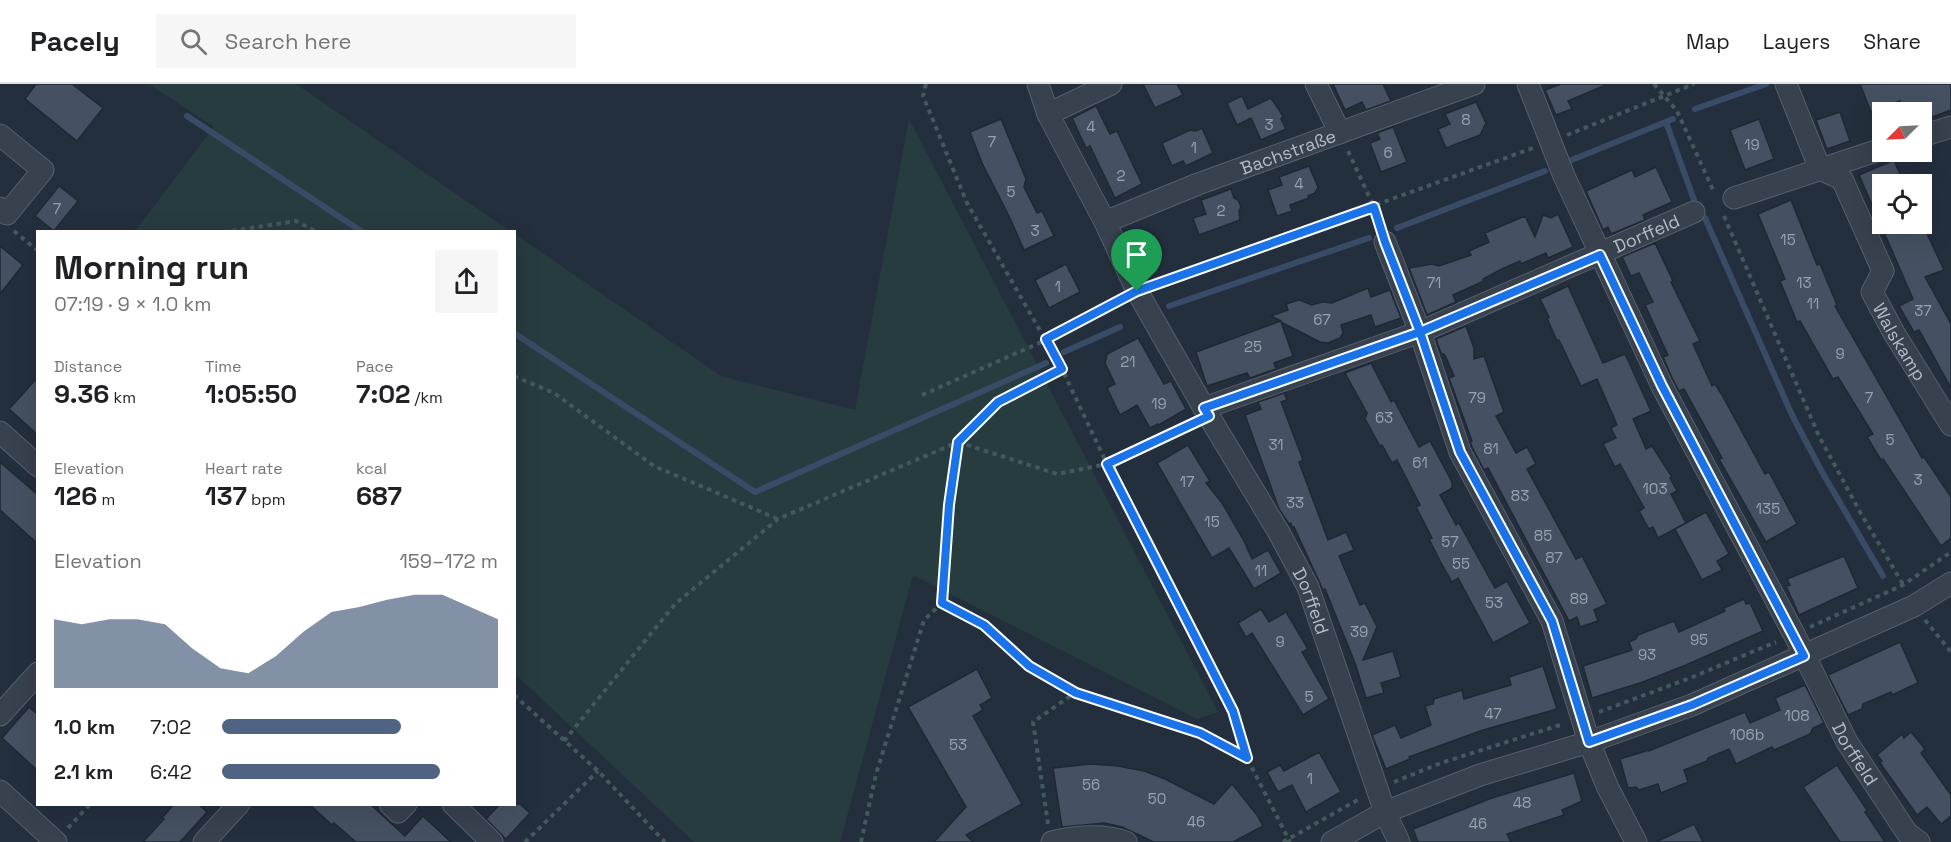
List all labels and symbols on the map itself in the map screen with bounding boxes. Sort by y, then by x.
north arrow [1872,102,1932,162]
house number: 8 [1461,110,1471,129]
house number: 3 [1264,115,1274,134]
house number: 4 [1086,117,1096,136]
street label: Bachstraße [1237,124,1339,179]
house number: 7 [988,132,996,151]
house number: 19 [1744,135,1760,154]
house number: 1 [1191,138,1197,157]
house number: 6 [1383,143,1393,162]
house number: 2 [1116,166,1126,185]
house number: 4 [1294,174,1304,193]
house number: 5 [1007,182,1016,201]
house number: 7 [53,199,61,218]
house number: 2 [1216,201,1226,220]
street label: Dorffeld [1610,208,1683,257]
house number: 3 [1030,221,1040,240]
pin [1111,229,1162,291]
house number: 15 [1780,230,1796,249]
house number: 71 [1427,273,1441,292]
house number: 13 [1796,273,1812,292]
house number: 1 [1055,277,1061,296]
house number: 11 [1807,294,1819,313]
street label: Walskamp [1868,298,1932,385]
house number: 37 [1914,301,1932,320]
house number: 67 [1313,310,1331,329]
house number: 25 [1244,337,1262,356]
house number: 9 [1835,344,1845,363]
house number: 21 [1120,352,1136,371]
house number: 79 [1468,388,1486,407]
house number: 7 [1865,388,1873,407]
house number: 19 [1151,394,1167,413]
house number: 63 [1375,408,1393,427]
house number: 5 [1886,430,1895,449]
house number: 31 [1268,435,1284,454]
house number: 81 [1483,439,1499,458]
house number: 61 [1412,453,1428,472]
house number: 3 [1913,470,1923,489]
house number: 17 [1180,472,1194,491]
house number: 103 [1643,479,1667,498]
house number: 83 [1511,486,1529,505]
house number: 33 [1286,493,1304,512]
house number: 135 [1756,499,1780,518]
house number: 15 [1204,512,1220,531]
house number: 85 [1534,526,1552,545]
house number: 57 [1441,532,1459,551]
house number: 87 [1545,548,1563,567]
house number: 55 [1452,554,1470,573]
house number: 11 [1255,561,1267,580]
street label: Dorffeld [1288,563,1335,637]
house number: 89 [1570,589,1588,608]
house number: 53 [1485,593,1503,612]
house number: 39 [1350,622,1368,641]
house number: 95 [1690,630,1708,649]
house number: 9 [1275,632,1285,651]
house number: 93 [1638,645,1656,664]
house number: 5 [1305,687,1314,706]
house number: 47 [1484,704,1502,723]
house number: 108 [1784,706,1810,725]
street label: Dorffeld [1828,718,1884,789]
house number: 106b [1730,725,1764,744]
house number: 53 [949,735,967,754]
house number: 1 [1307,769,1313,788]
house number: 56 [1082,775,1100,794]
house number: 50 [1148,789,1166,808]
house number: 48 [1513,793,1531,812]
house number: 46 [1187,812,1205,831]
house number: 46 [1469,814,1487,833]

